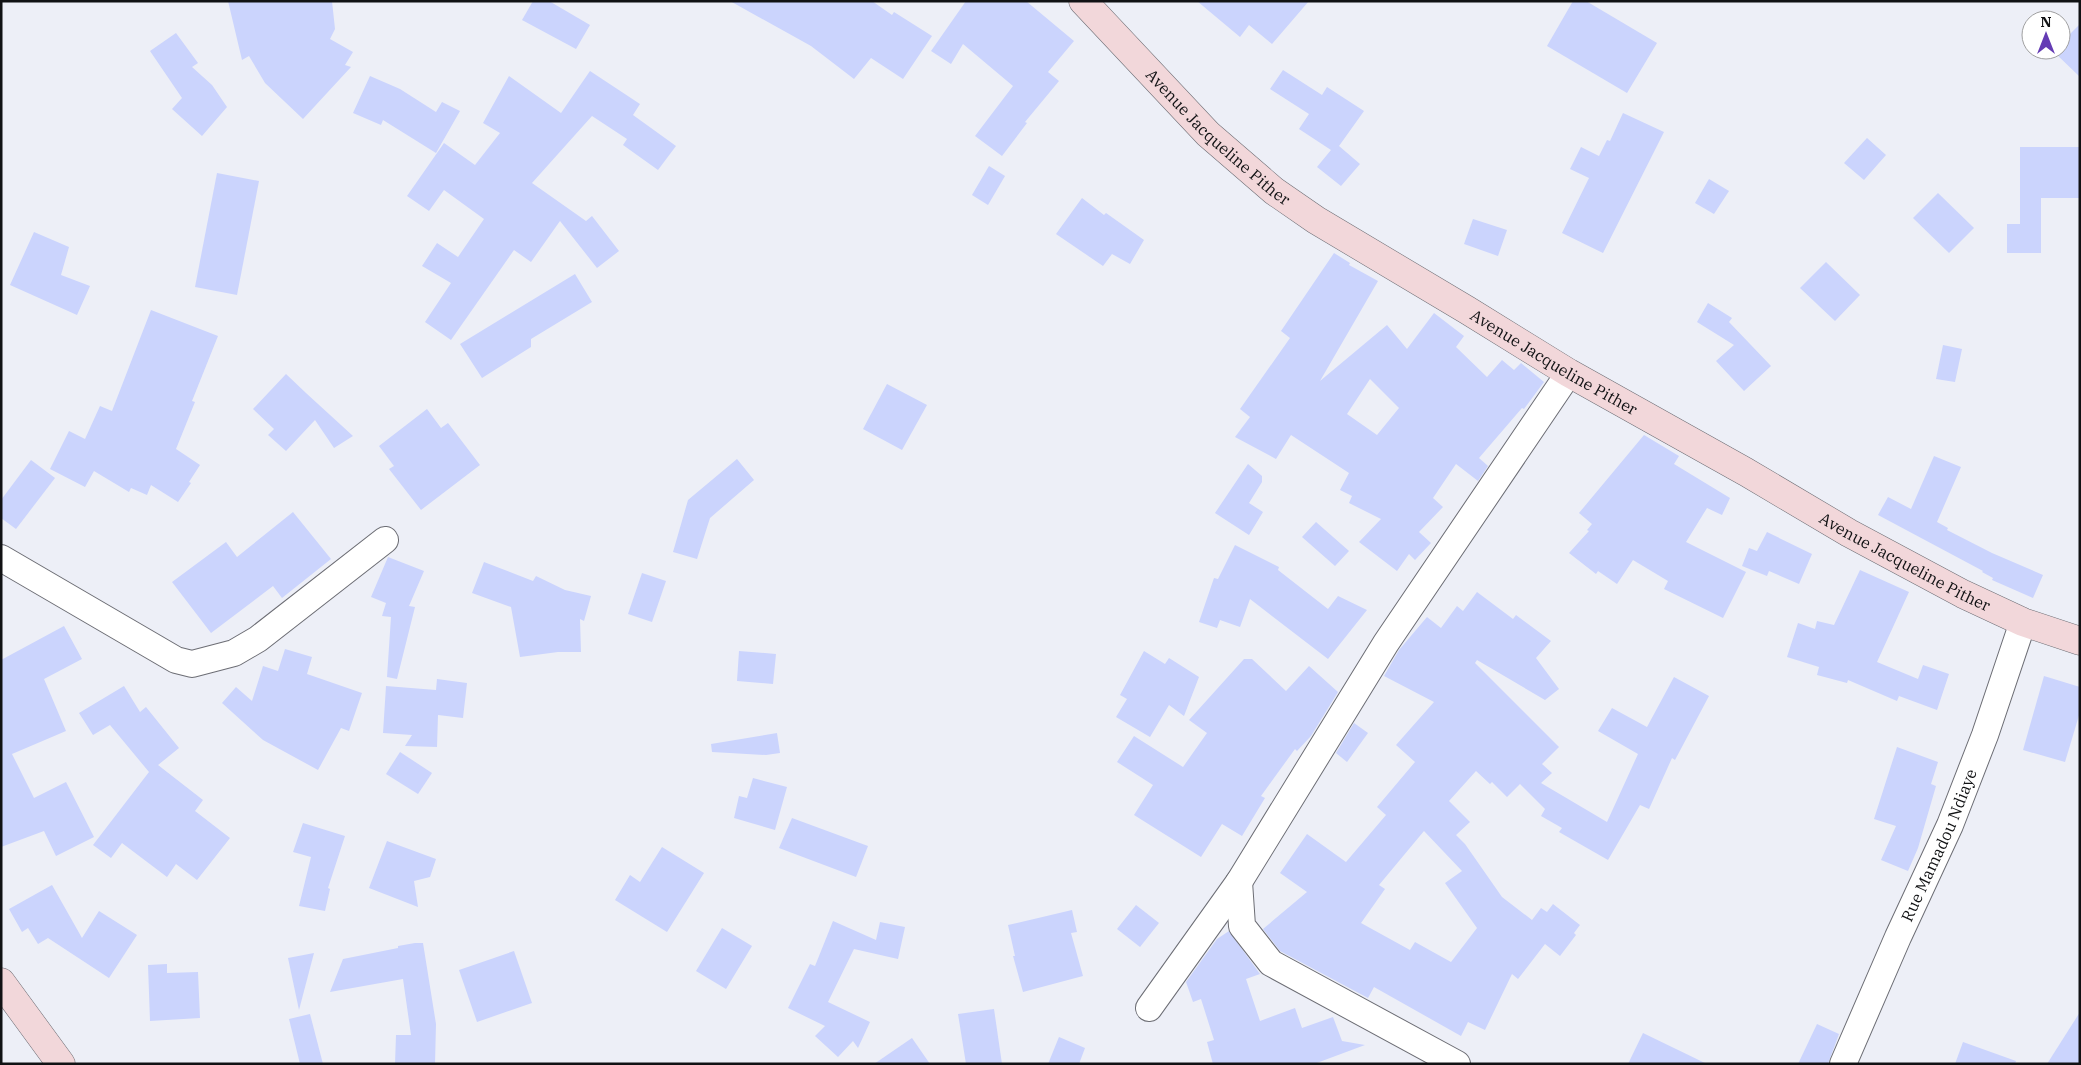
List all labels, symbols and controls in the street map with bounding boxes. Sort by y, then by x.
north arrow [2021,10,2071,60]
text: N [2040,13,2052,31]
street label: Avenue Jacqueline Pither [1142,64,1294,209]
street label: Avenue Jacqueline Pither [1467,305,1641,419]
street label: Avenue Jacqueline Pither [1816,508,1994,615]
street label: Rue Mamadou Ndiaye [1897,766,1981,925]

